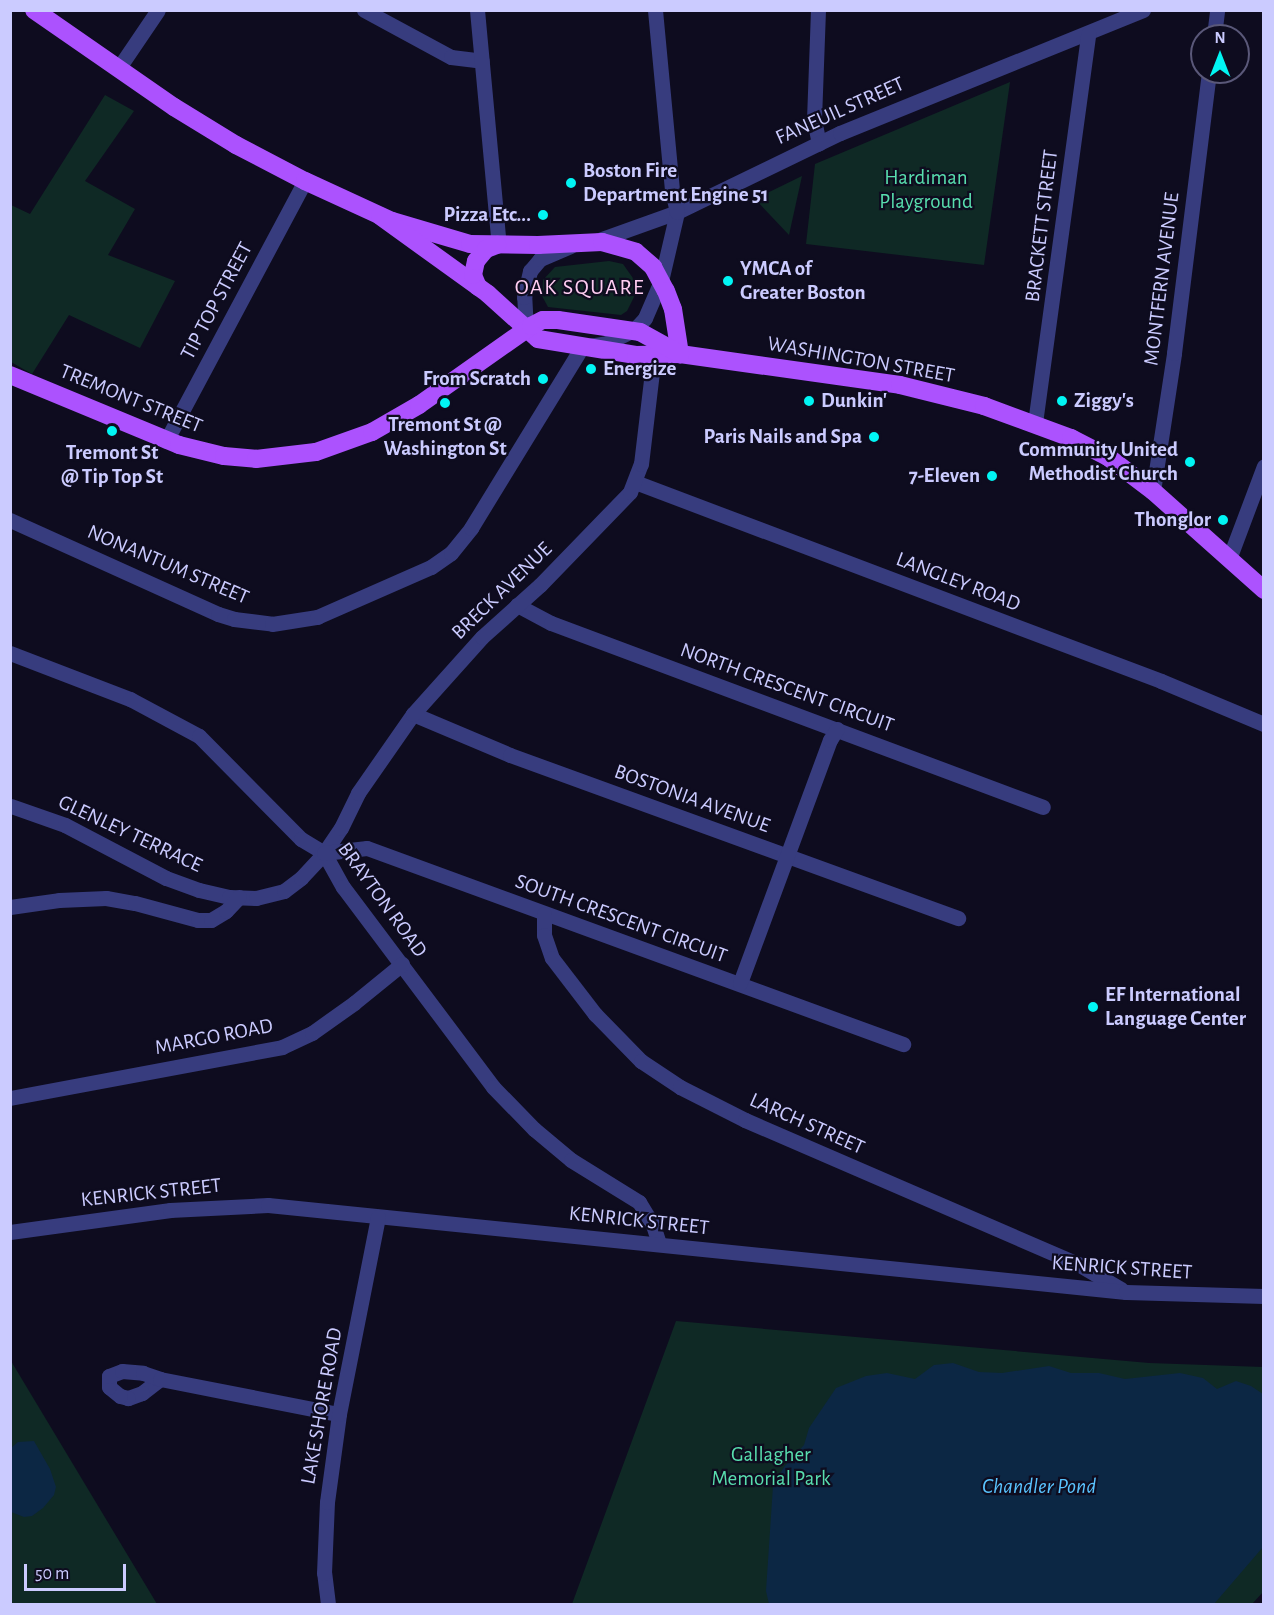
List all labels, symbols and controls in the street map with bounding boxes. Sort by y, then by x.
north arrow [1190,24,1250,84]
text: N [1214,30,1226,46]
street label: FANEUIL STREET [772,71,908,151]
street label: BRACKETT STREET [1020,148,1064,304]
place label: Boston Fire Department Engine 51 [583,158,769,208]
park label: Hardiman Playground [879,165,973,215]
marker: Boston Fire Department Engine 51 [564,176,578,190]
street label: MONTFERN AVENUE [1139,191,1185,367]
place label: Pizza Etc... [443,202,531,228]
marker: Pizza Etc... [536,208,550,222]
street label: TIP TOP STREET [175,238,259,364]
place label: YMCA of Greater Boston [740,256,866,306]
marker: YMCA of Greater Boston [721,274,735,288]
district label: OAK SQUARE [515,275,645,301]
street label: WASHINGTON STREET [765,331,957,389]
place label: Energize [603,356,676,382]
street label: TREMONT STREET [56,359,206,439]
marker: Energize [584,362,598,376]
place label: From Scratch [423,366,531,392]
marker: From Scratch [536,372,550,386]
place label: Dunkin' [821,388,887,414]
place label: Ziggy's [1074,388,1134,414]
marker: Dunkin' [802,394,816,408]
marker: Ziggy's [1055,394,1069,408]
marker: Tremont St @ Washington St [438,396,452,410]
place label: Tremont St @ Washington St [383,412,507,462]
marker: Tremont St @ Tip Top St [105,424,119,438]
place label: Paris Nails and Spa [704,424,862,450]
marker: Paris Nails and Spa [867,430,881,444]
place label: Community United Methodist Church [1019,437,1178,487]
place label: Tremont St @ Tip Top St [61,440,163,490]
marker: Community United Methodist Church [1183,455,1197,469]
place label: 7-Eleven [909,463,980,489]
marker: 7-Eleven [985,469,999,483]
place label: Thonglor [1134,507,1211,533]
marker: Thonglor [1216,513,1230,527]
street label: NONANTUM STREET [83,520,253,610]
street label: BRECK AVENUE [447,537,557,645]
street label: LANGLEY ROAD [892,547,1024,617]
street label: NORTH CRESCENT CIRCUIT [677,638,897,738]
street label: BOSTONIA AVENUE [611,759,773,839]
street label: GLENLEY TERRACE [54,790,206,878]
street label: BRAYTON ROAD [332,838,432,962]
street label: SOUTH CRESCENT CIRCUIT [512,869,730,969]
place label: EF International Language Center [1105,982,1246,1032]
marker: EF International Language Center [1086,1000,1100,1014]
street label: MARGO ROAD [153,1013,275,1061]
street label: LARCH STREET [746,1087,868,1161]
street label: KENRICK STREET [80,1173,222,1213]
street label: KENRICK STREET [568,1201,710,1241]
street label: KENRICK STREET [1051,1251,1193,1285]
street label: LAKE SHORE ROAD [296,1326,348,1486]
park label: Gallagher Memorial Park [711,1442,831,1492]
water label: Chandler Pond [982,1474,1096,1500]
scale bar [27,1552,129,1590]
text: 50 m [35,1565,69,1583]

